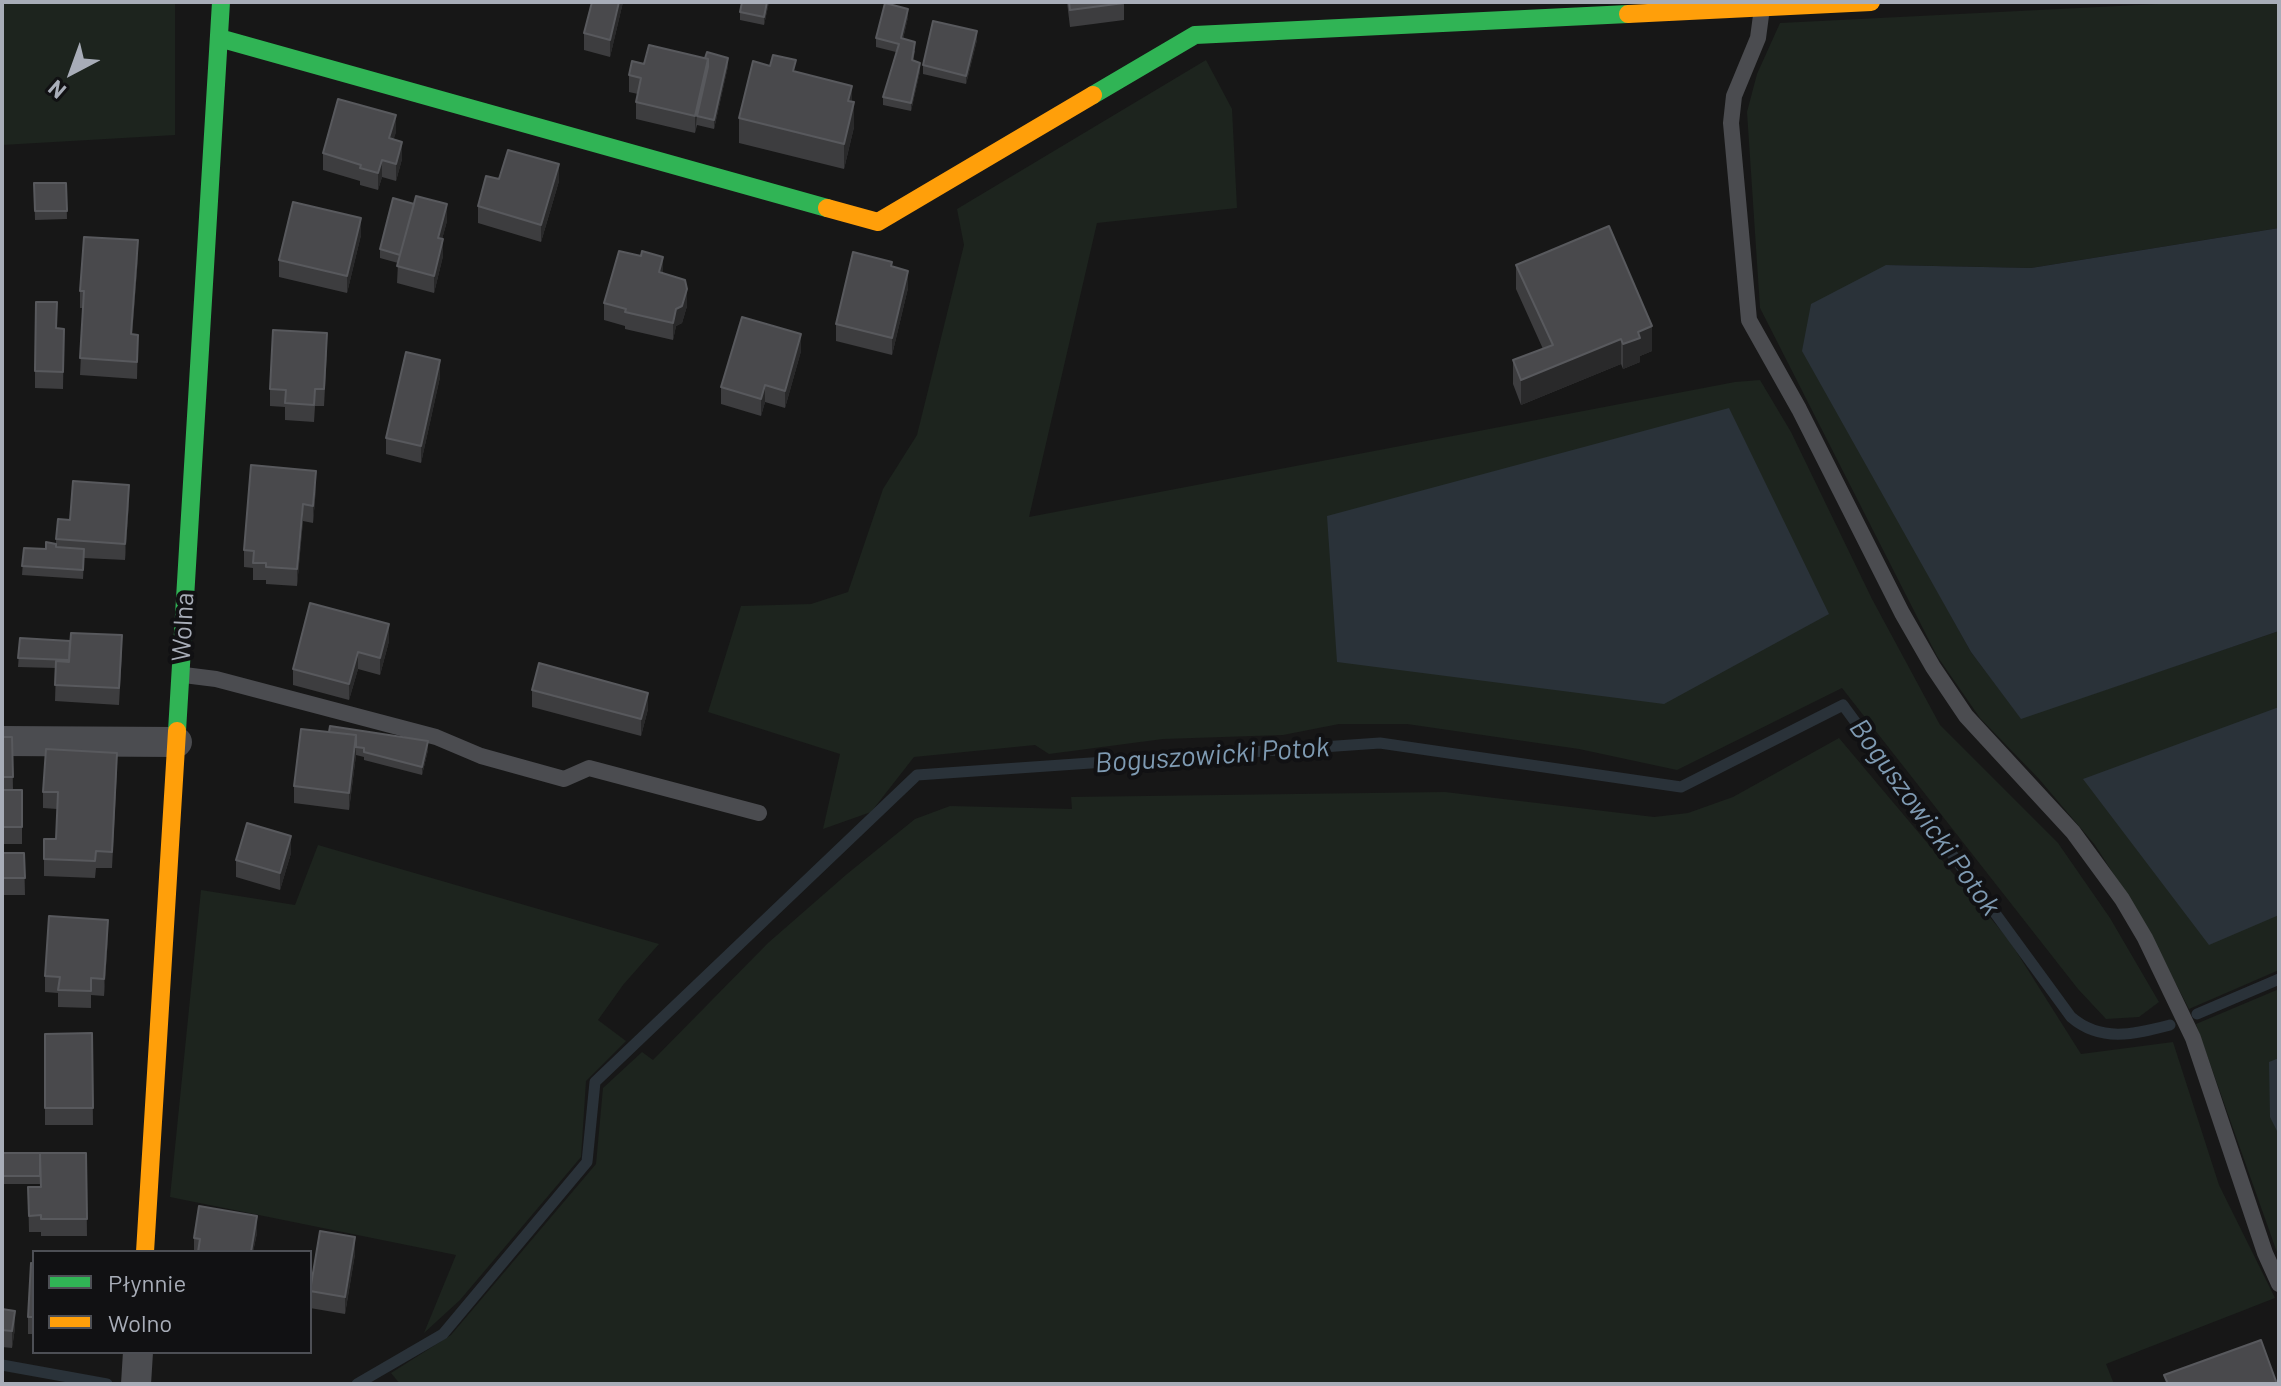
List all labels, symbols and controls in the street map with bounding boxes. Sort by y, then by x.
north arrow [32,32,112,112]
text: N [42,76,70,105]
street label: Wolna [166,592,200,662]
water label: Boguszowicki Potok [1842,712,2008,922]
water label: Boguszowicki Potok [1094,730,1330,780]
legend [32,1250,312,1354]
text: Płynnie [108,1268,186,1297]
text: Wolno [108,1308,172,1337]

